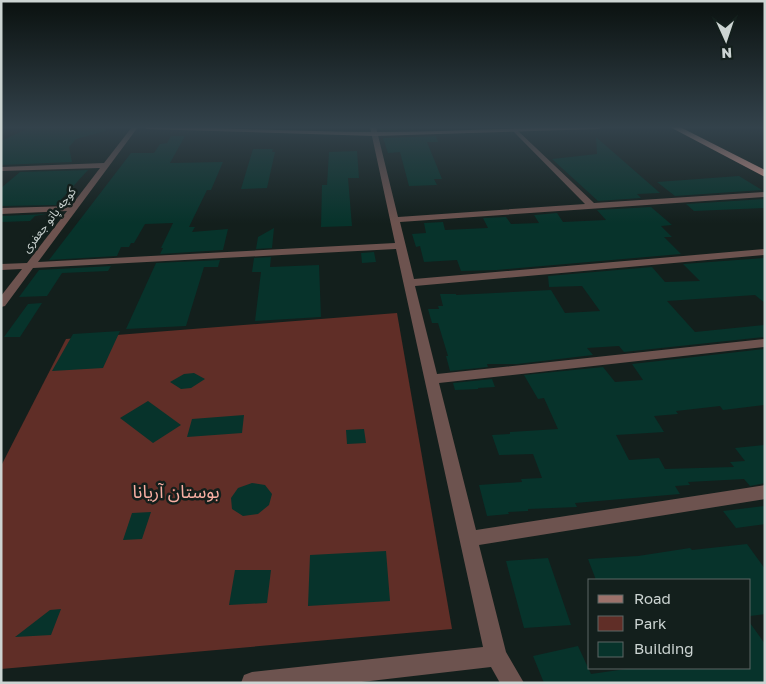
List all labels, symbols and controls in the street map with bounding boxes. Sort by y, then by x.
north arrow [701,15,751,65]
text: N [721,45,732,62]
street label: کوچه پاتو جعفری [18,183,80,256]
park label: بوستان آریانا [132,480,220,503]
legend [588,579,751,669]
text: Road [634,589,671,607]
text: Park [634,614,667,632]
text: Building [634,639,694,657]

